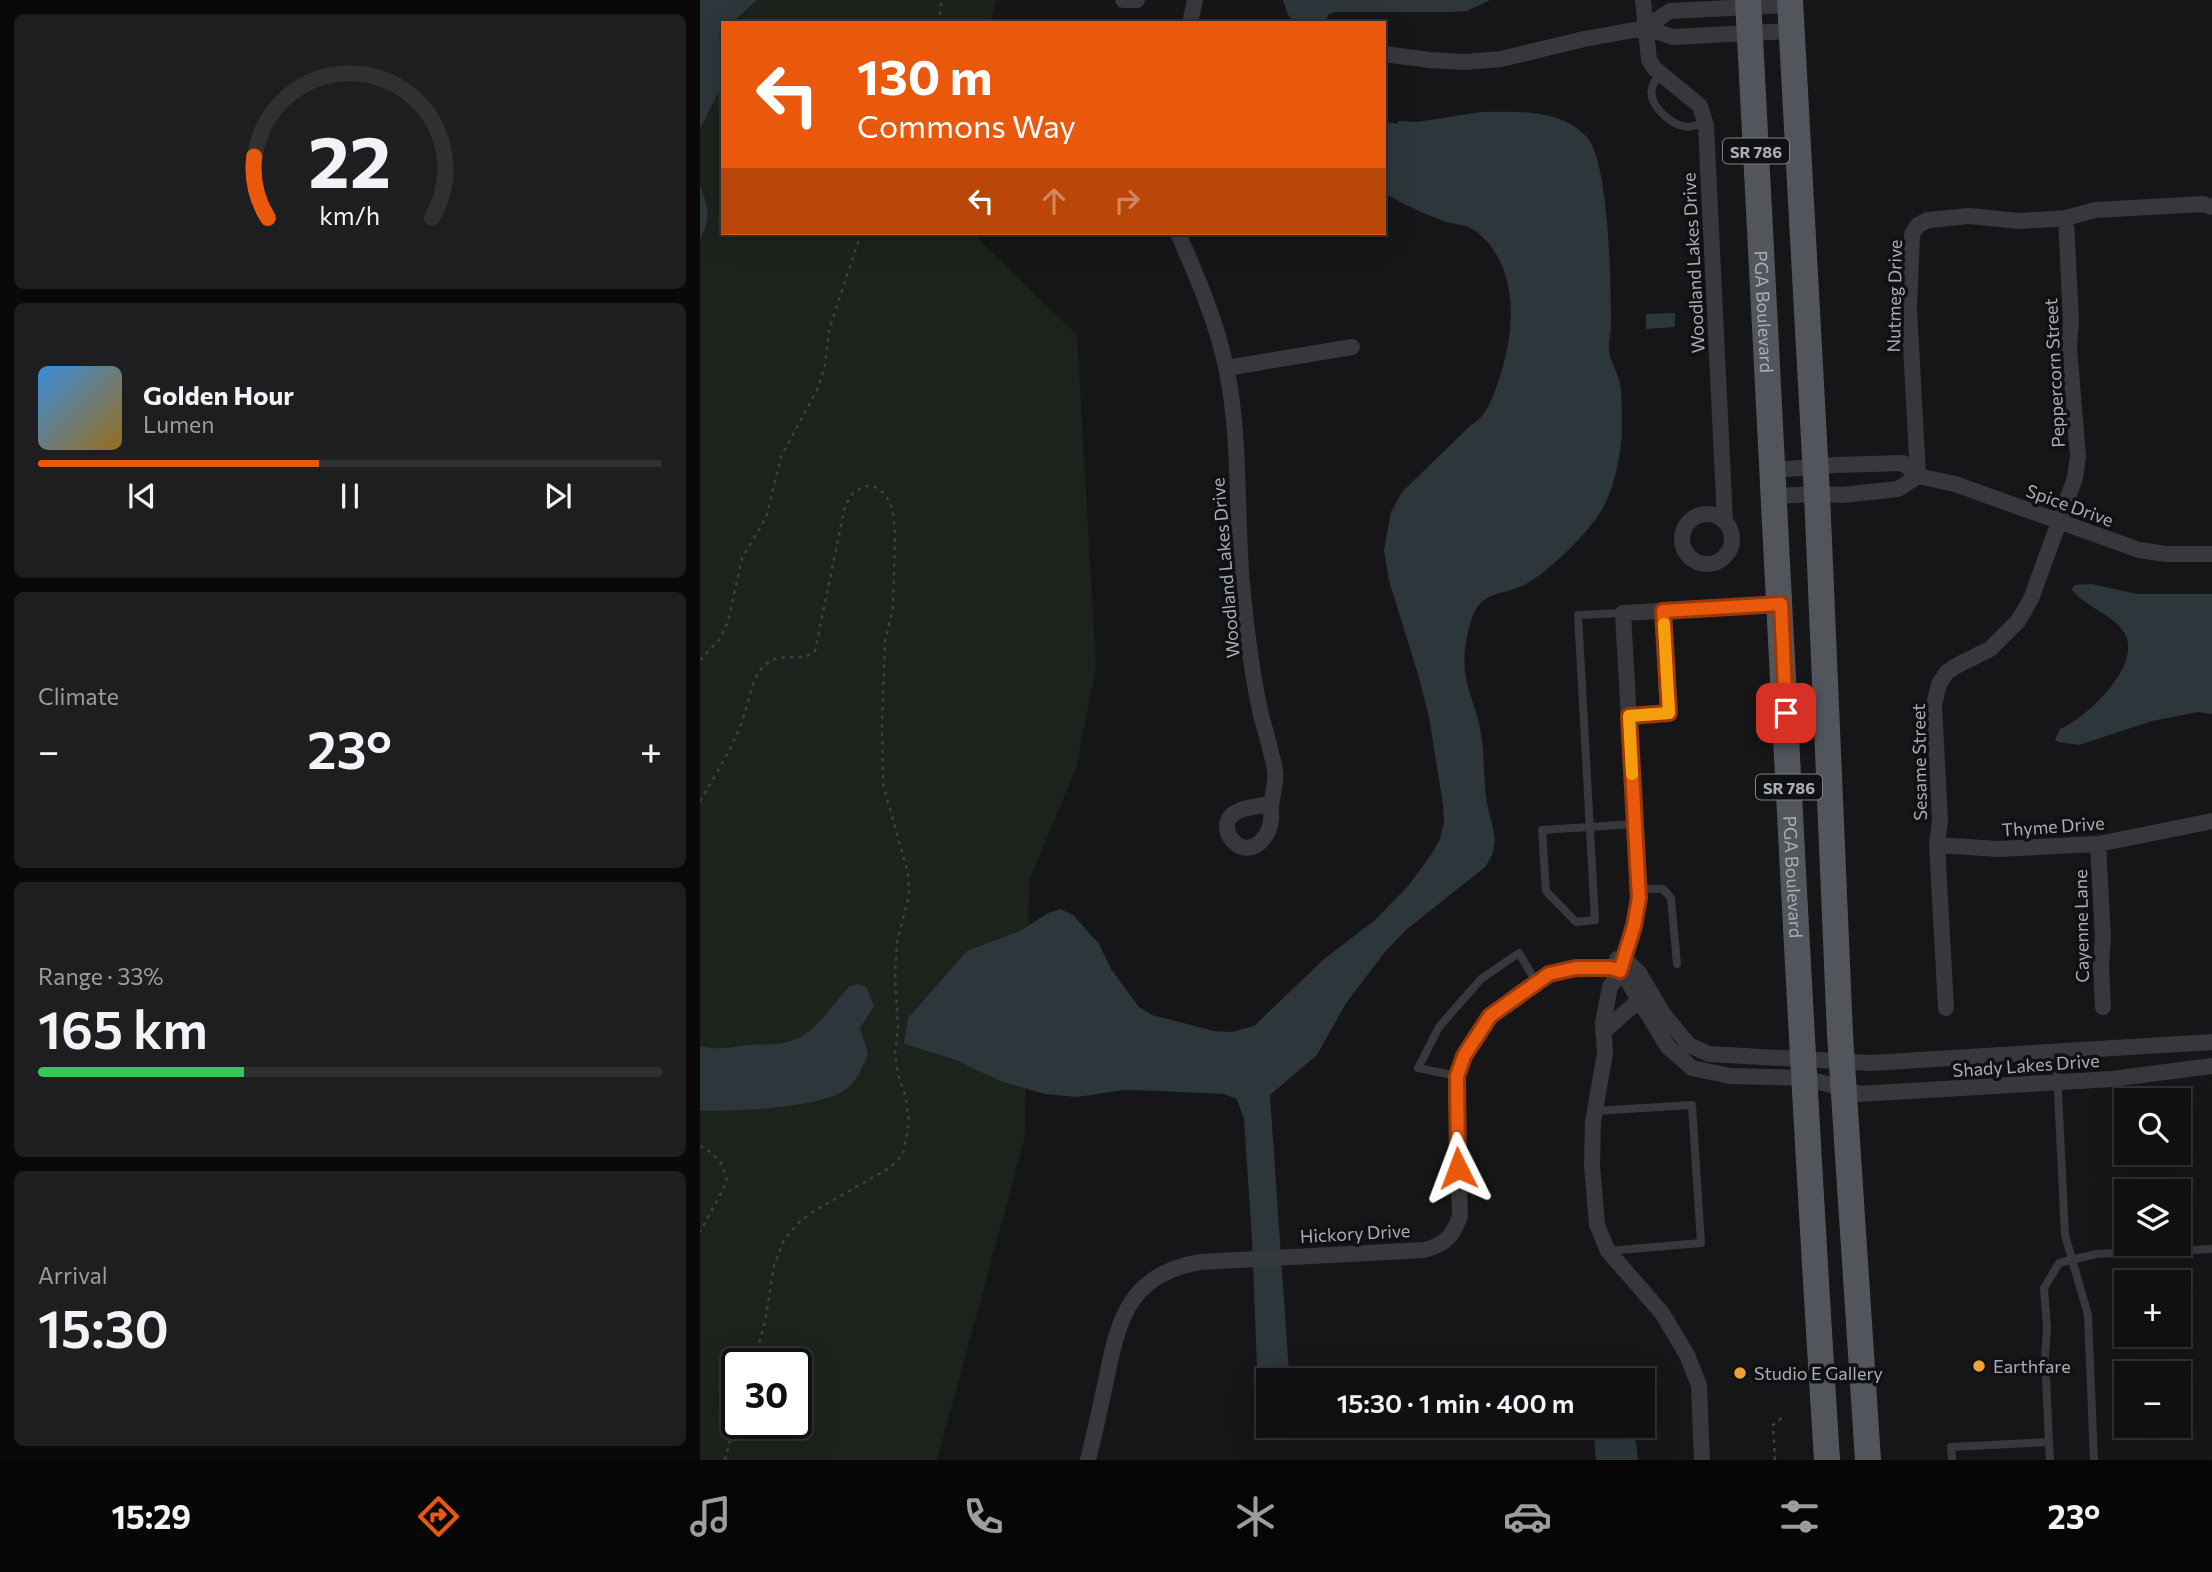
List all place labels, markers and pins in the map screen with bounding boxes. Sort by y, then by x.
pin [1756,683,1816,743]
place label: Earthfare [1993,1355,2071,1377]
marker: Earthfare [1971,1358,1987,1374]
place label: Studio E Gallery [1754,1362,1883,1384]
marker: Studio E Gallery [1732,1365,1748,1381]

